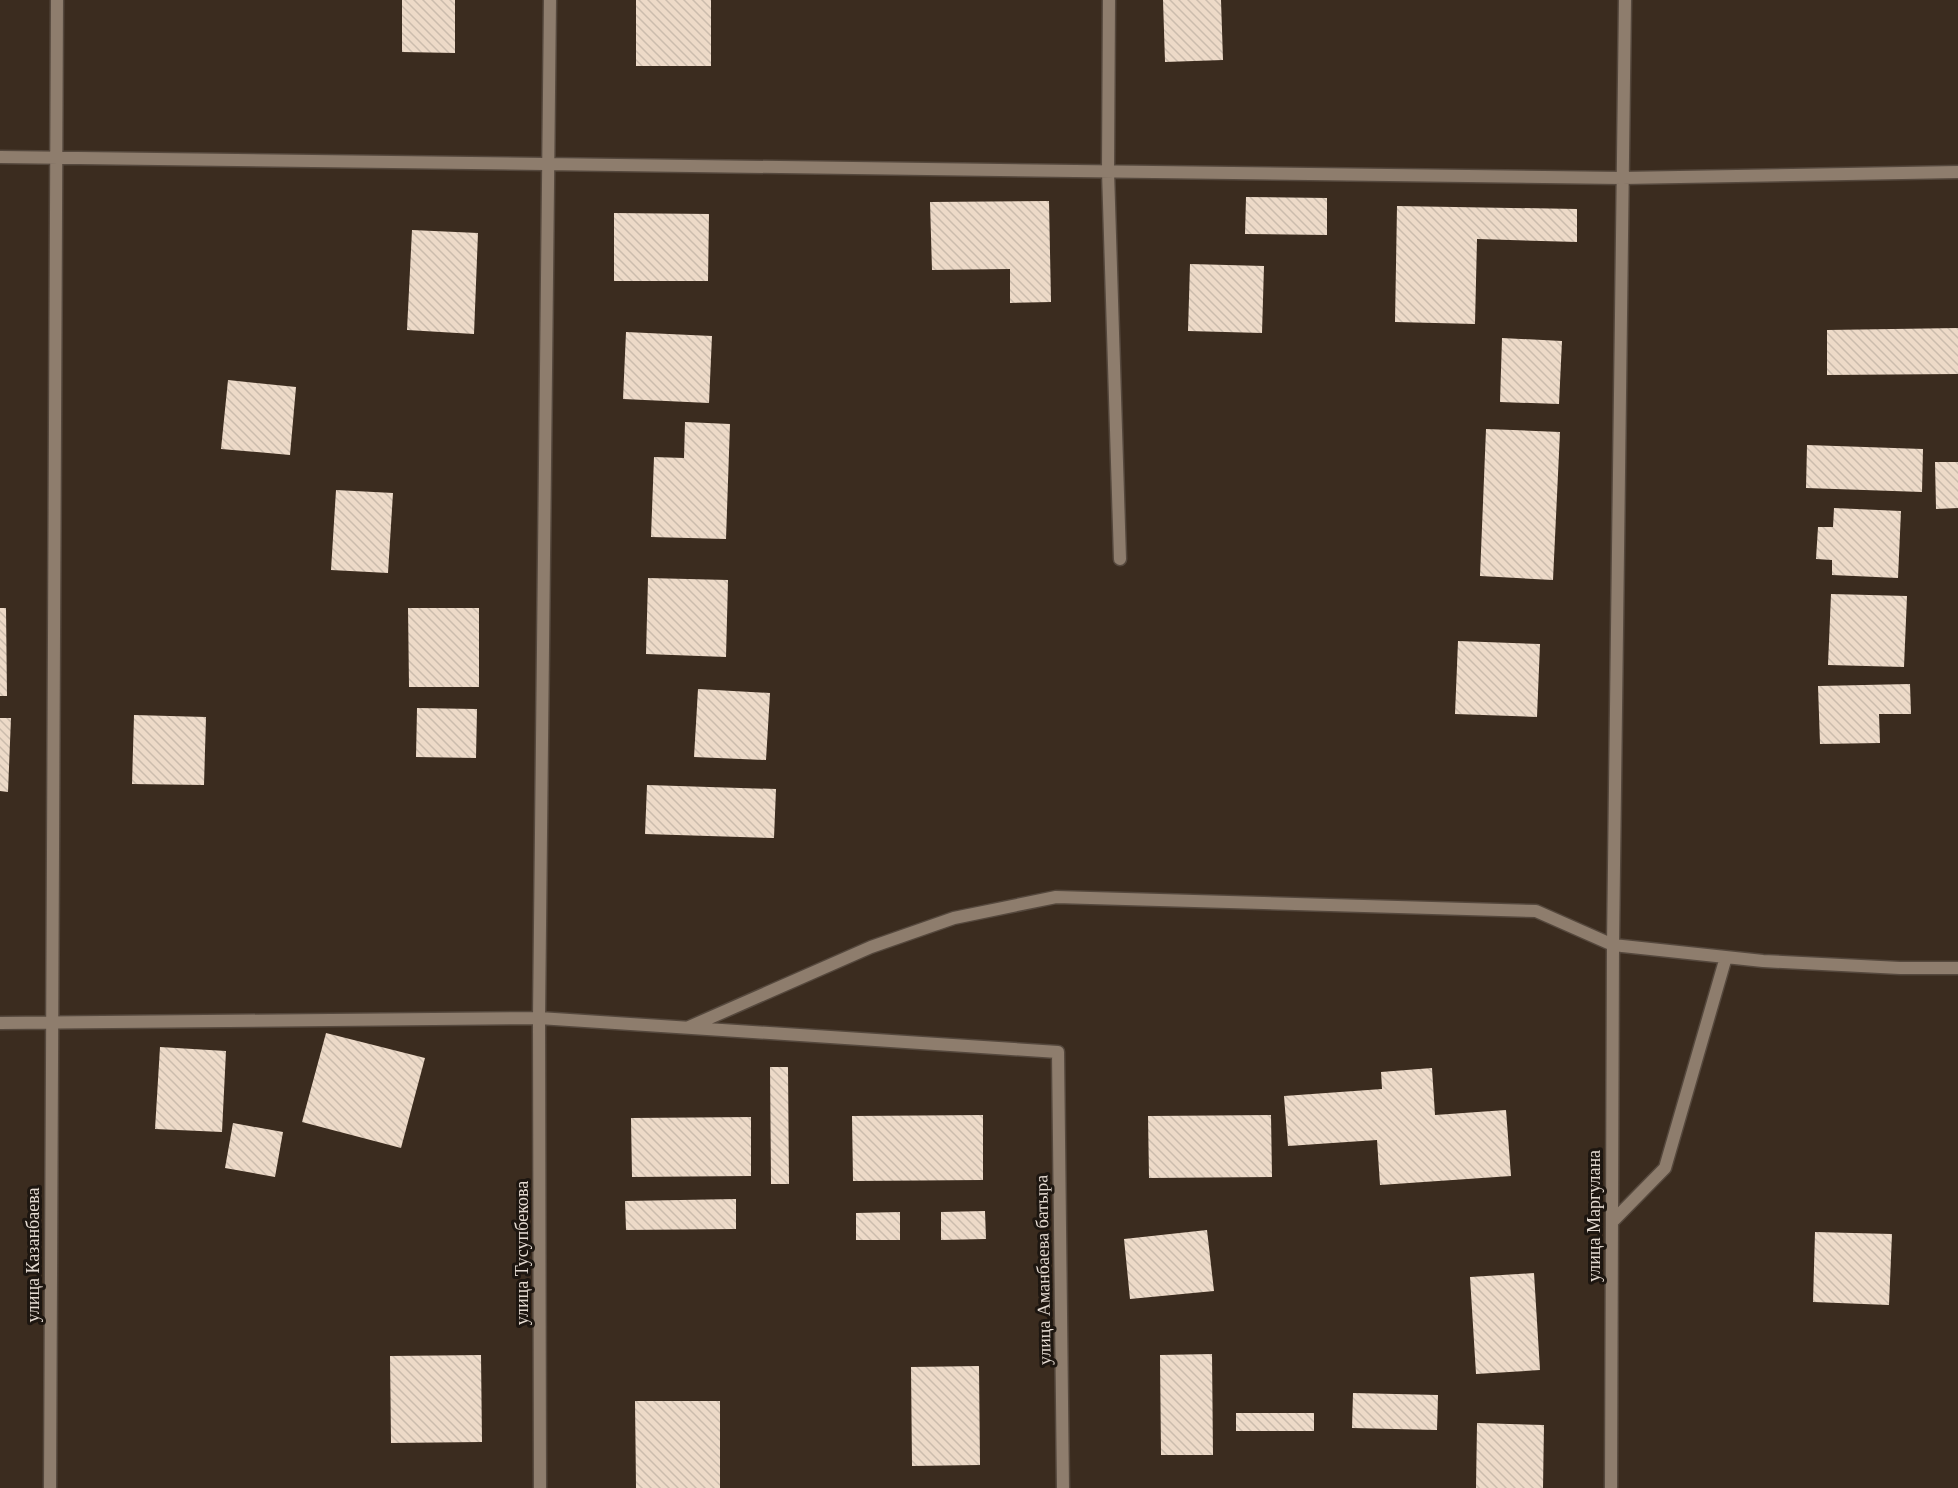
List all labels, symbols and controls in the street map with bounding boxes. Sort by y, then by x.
street label: улица Маргулана [1584,1150,1604,1282]
street label: улица Аманбаева батыра [1031,1175,1055,1365]
street label: улица Тусупбекова [512,1181,532,1325]
street label: улица Казанбаева [23,1188,43,1322]

